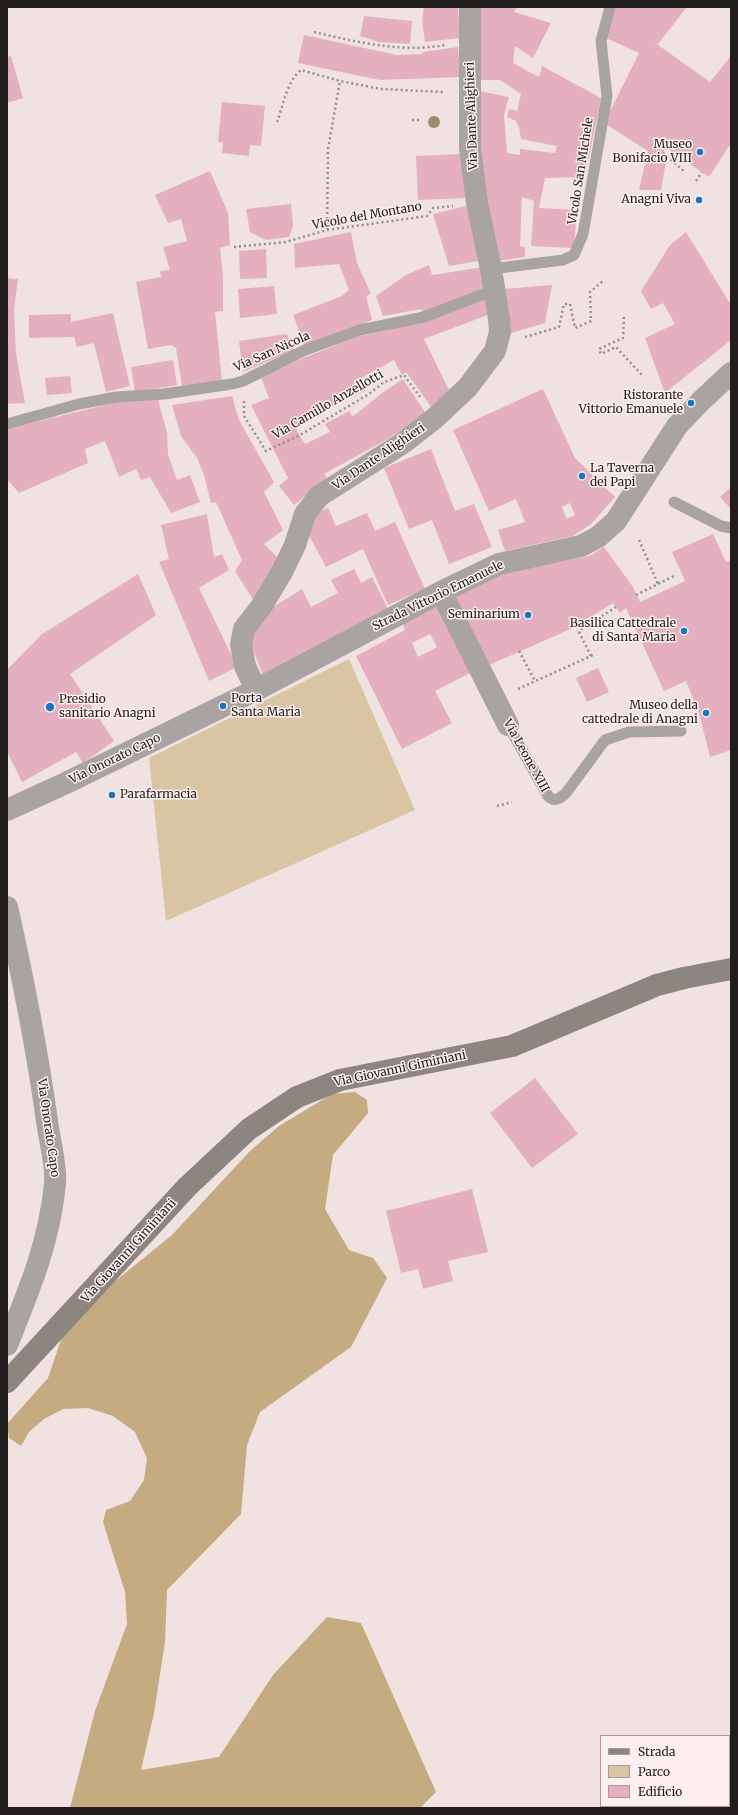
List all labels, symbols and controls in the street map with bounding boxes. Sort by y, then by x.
street label: Via Dante Alighieri [463,62,481,170]
street label: Vicolo San Michele [565,116,597,226]
place label: Museo Bonifacio VIII [613,138,692,166]
marker: Museo Bonifacio VIII [695,147,705,157]
place label: Anagni Viva [621,193,691,207]
marker: Anagni Viva [694,195,704,205]
street label: Vicolo del Montano [311,199,423,233]
street label: Via San Nicola [232,329,312,375]
street label: Via Camillo Anzellotti [270,367,386,443]
place label: Ristorante Vittorio Emanuele [579,389,683,417]
marker: Ristorante Vittorio Emanuele [686,398,696,408]
street label: Via Dante Alighieri [330,421,428,493]
place label: La Taverna dei Papi [590,462,654,490]
marker: La Taverna dei Papi [577,471,587,481]
street label: Strada Vittorio Emanuele [370,558,506,634]
place label: Seminarium [448,608,520,622]
marker: Seminarium [523,610,533,620]
place label: Basilica Cattedrale di Santa Maria [570,617,676,645]
marker: Basilica Cattedrale di Santa Maria [679,626,689,636]
place label: Porta Santa Maria [231,692,301,720]
place label: Presidio sanitario Anagni [59,693,156,721]
place label: Museo della cattedrale di Anagni [582,699,698,727]
marker: Presidio sanitario Anagni [44,701,56,713]
marker: Porta Santa Maria [218,701,228,711]
marker: Museo della cattedrale di Anagni [701,708,711,718]
street label: Via Leone XIII [500,717,552,795]
street label: Via Onorato Capo [67,731,163,787]
place label: Parafarmacia [120,788,197,802]
marker: Parafarmacia [107,790,117,800]
street label: Via Giovanni Giminiani [333,1048,467,1090]
street label: Via Onorato Capo [34,1078,62,1178]
street label: Via Giovanni Giminiani [79,1196,179,1306]
legend [600,1735,730,1807]
text: Strada [638,1744,675,1759]
text: Parco [638,1764,670,1779]
text: Edificio [638,1784,682,1799]

